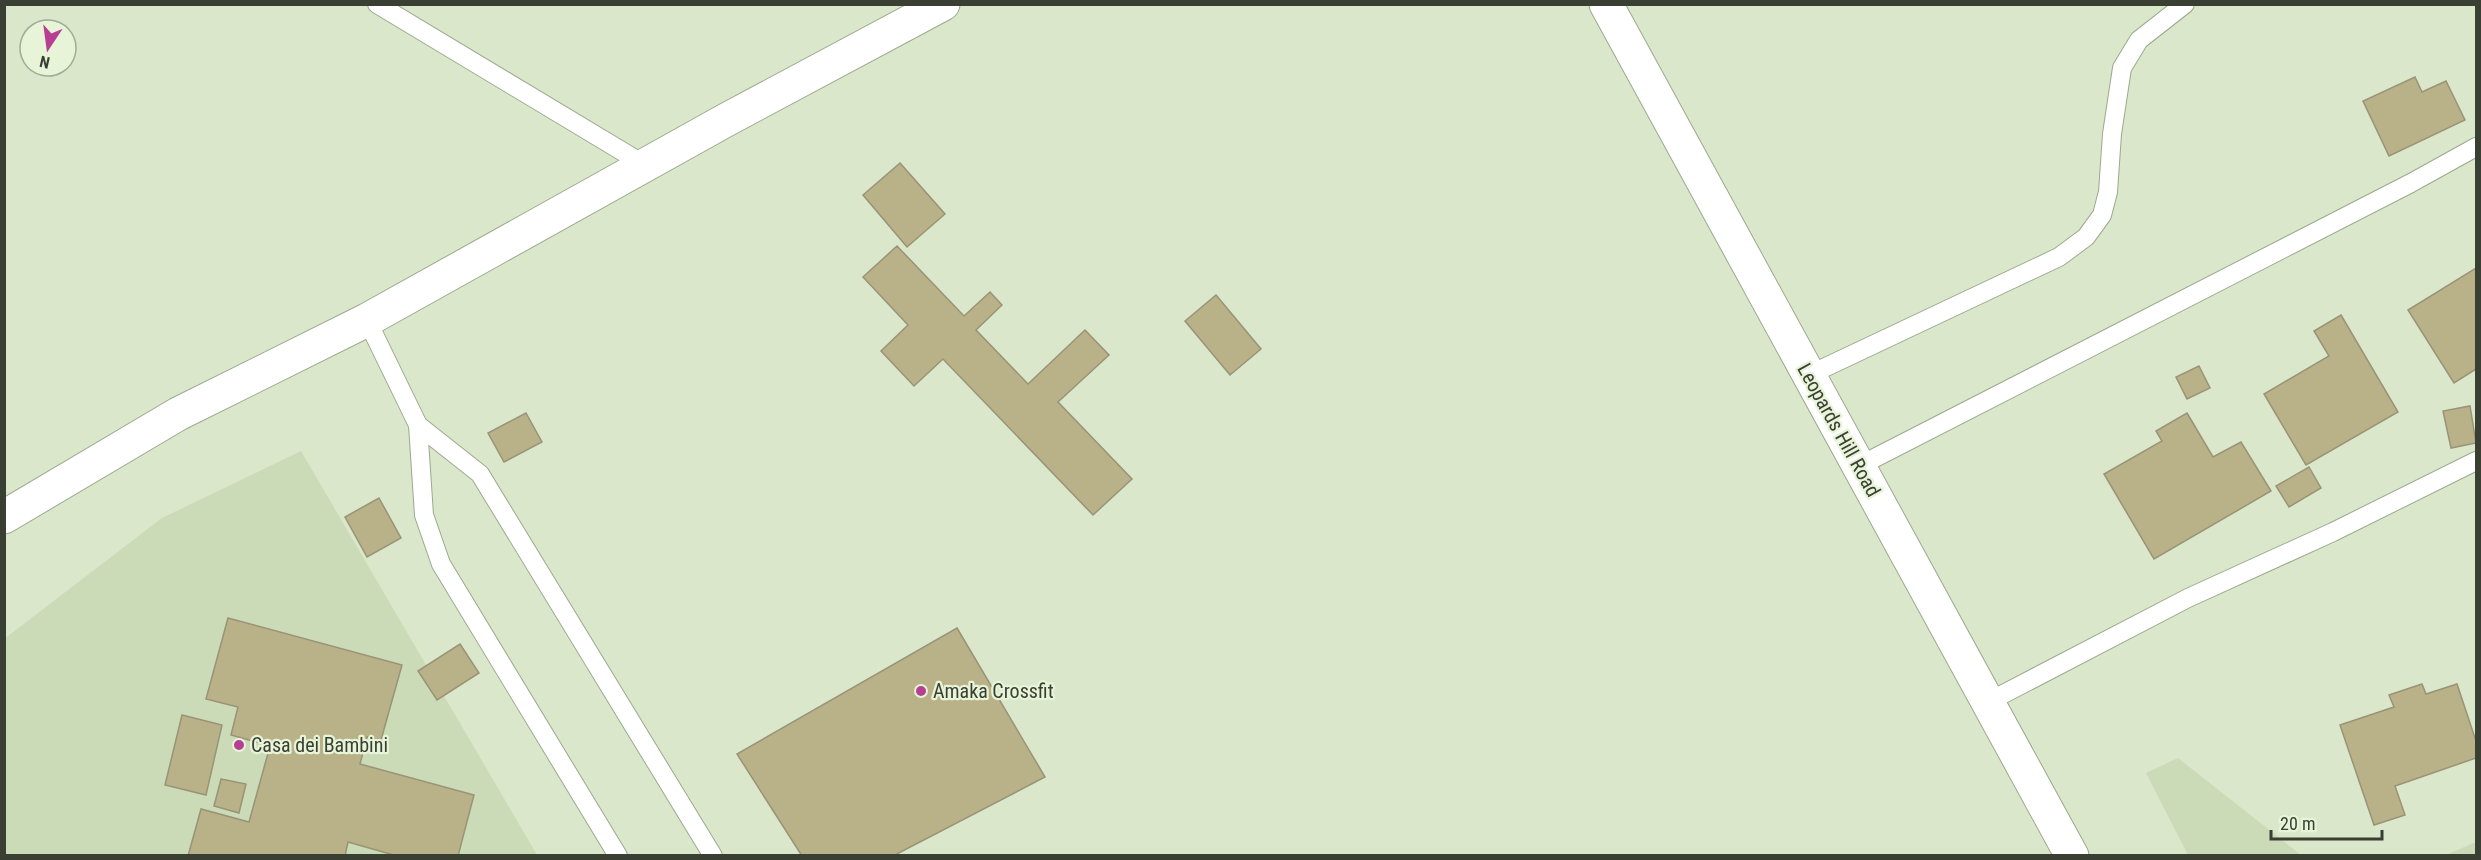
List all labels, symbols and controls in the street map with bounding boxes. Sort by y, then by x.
north arrow [18,18,78,78]
text: N [38,52,52,72]
street label: Leopards Hill Road [1792,359,1886,501]
place label: Amaka Crossfit [933,679,1054,703]
marker: Amaka Crossfit [914,684,928,698]
place label: Casa dei Bambini [251,733,388,757]
marker: Casa dei Bambini [232,738,246,752]
scale bar [2271,803,2382,841]
text: 20 m [2280,813,2315,834]

